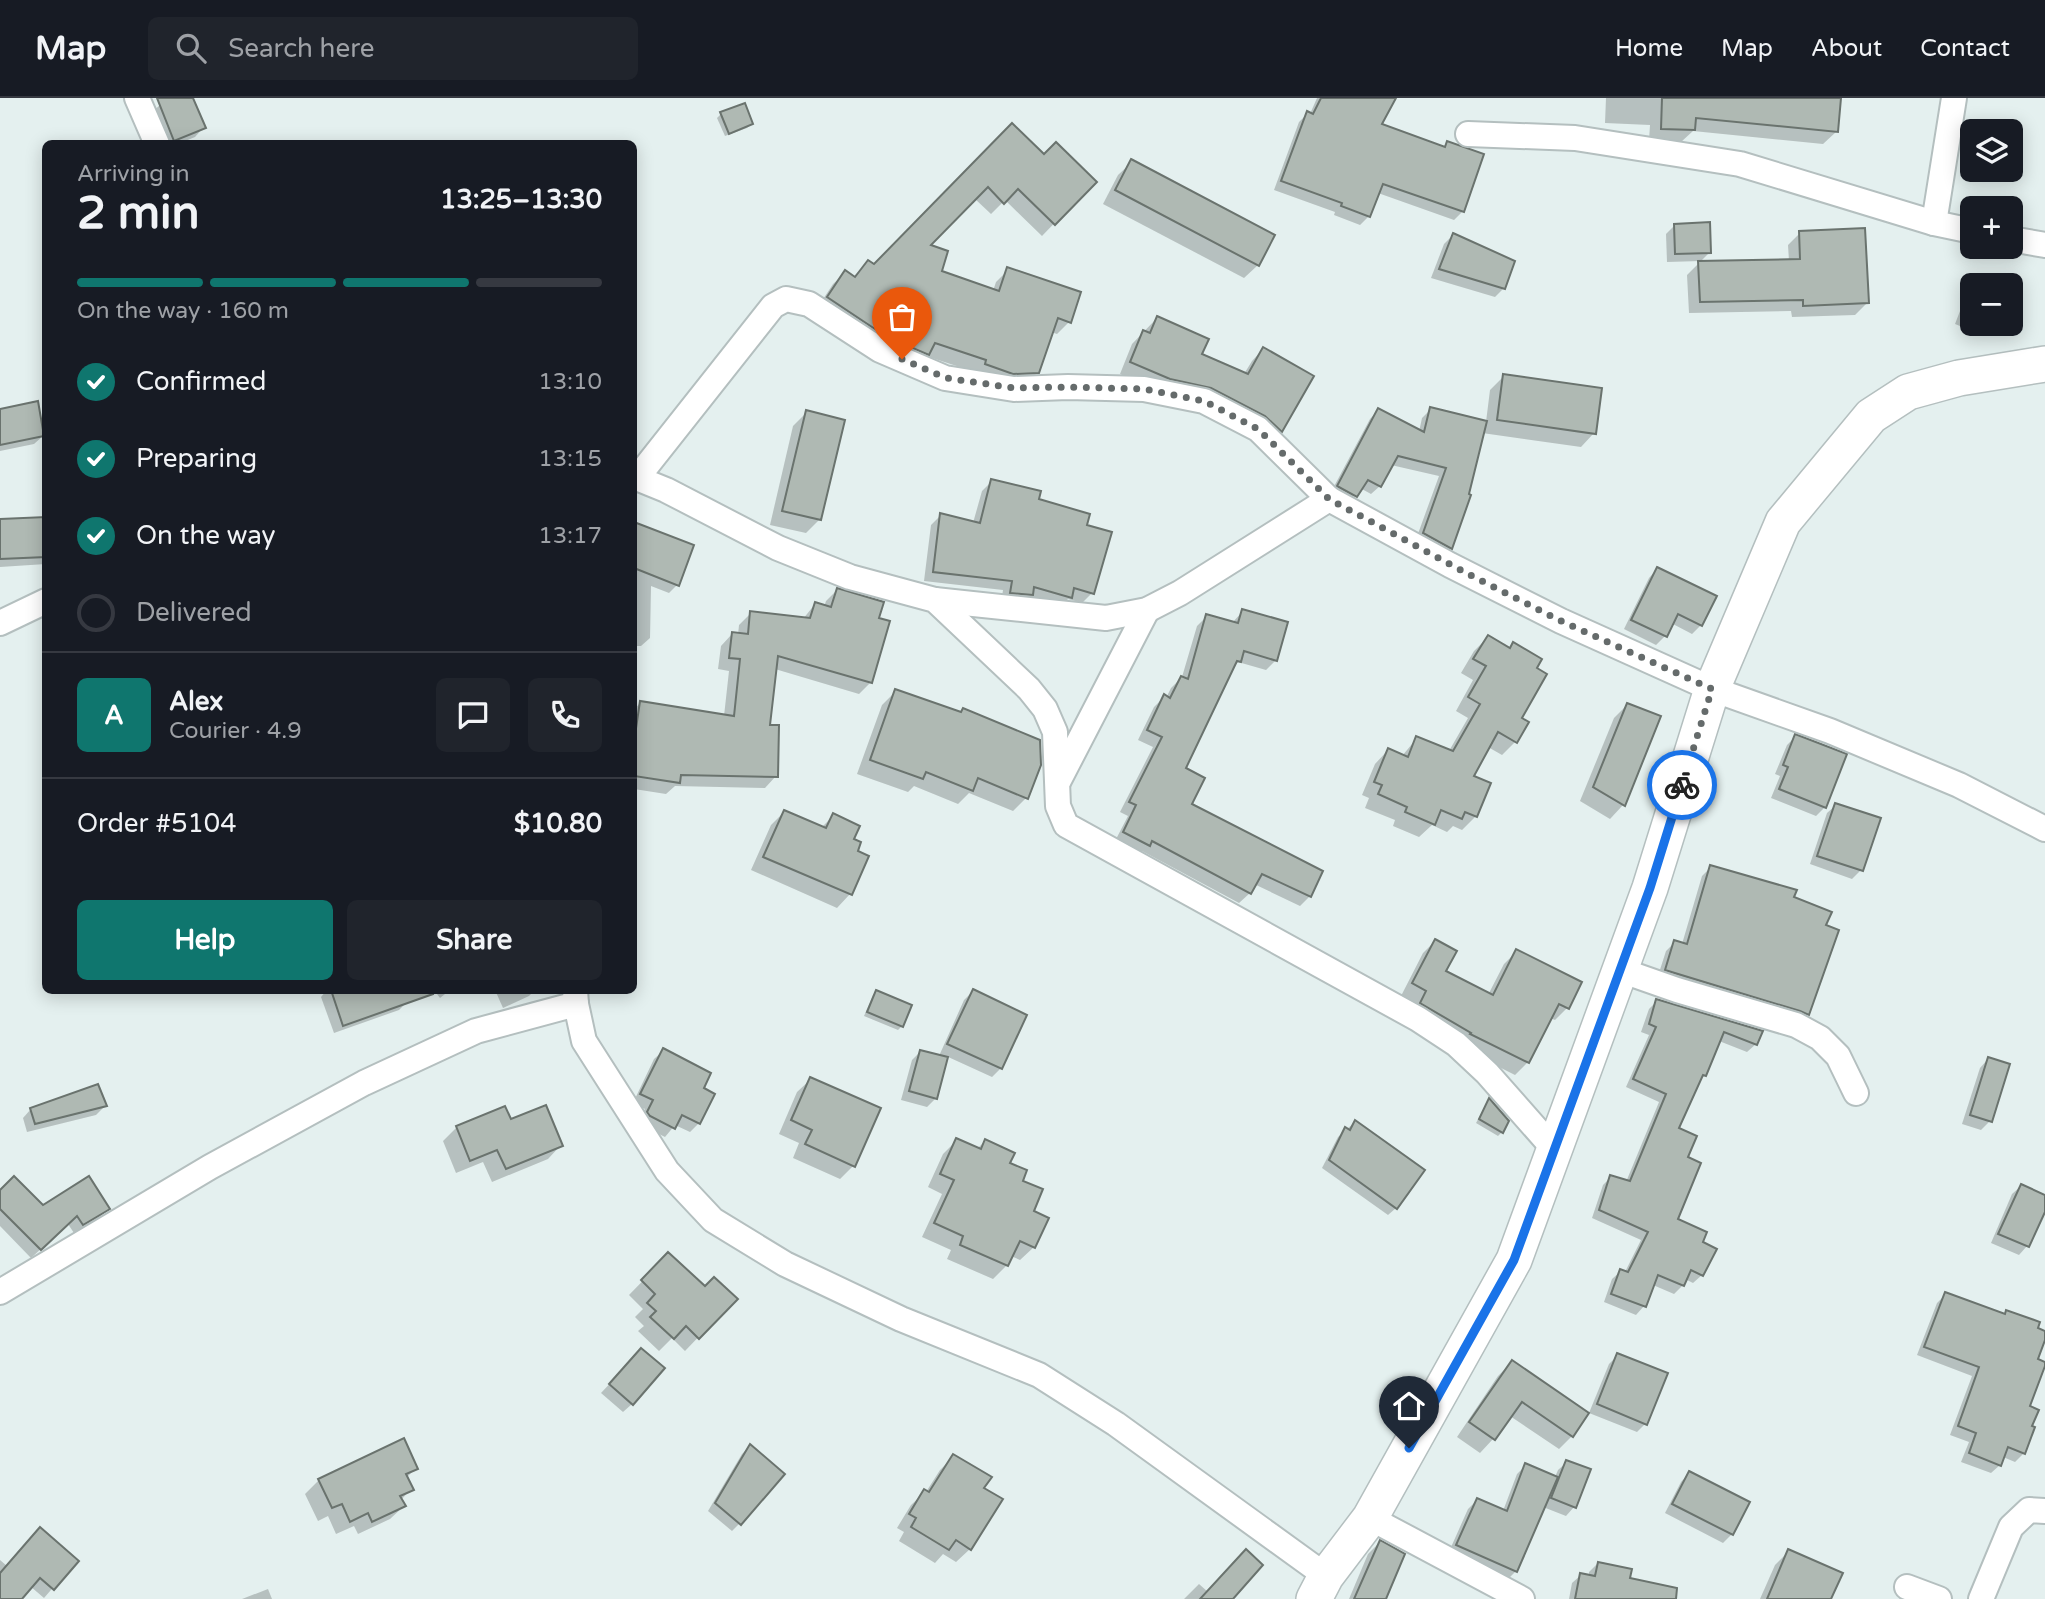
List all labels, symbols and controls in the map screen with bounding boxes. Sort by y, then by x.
search box [148,17,638,80]
text: Map [35,29,106,68]
icon: search [172,29,210,67]
text: Search here [228,33,374,64]
text: Home [1615,34,1683,63]
text: Map [1721,34,1773,63]
text: About [1811,34,1882,63]
text: Contact [1920,34,2010,63]
map controls [1960,119,2023,336]
button: layers [1960,119,2023,182]
text: Arriving in [77,160,190,188]
text: 13:25–13:30 [440,184,602,215]
text: 2 min [77,186,200,241]
button: + [1960,196,2023,259]
button: − [1960,273,2023,336]
pin [872,287,932,359]
text: On the way · 160 m [77,297,289,325]
icon: bag [883,298,921,336]
icon: check [77,363,115,401]
text: Confirmed [136,366,266,397]
text: 13:10 [538,368,602,396]
icon: check [77,440,115,478]
text: Preparing [136,443,257,474]
text: 13:15 [538,445,602,473]
icon: check [77,517,115,555]
text: On the way [136,520,276,551]
text: 13:17 [538,522,602,550]
text: Delivered [136,597,252,628]
button: chat [436,678,510,752]
button: phone [528,678,602,752]
text: Alex [169,686,223,717]
text: A [104,700,124,731]
text: Courier · 4.9 [169,717,302,745]
courier [1647,750,1717,820]
icon: bike [1663,766,1701,804]
text: Order #5104 [77,808,237,839]
text: $10.80 [514,808,602,839]
button: Help [77,900,333,980]
button: Share [347,900,602,980]
pin [1379,1376,1439,1448]
icon: home [1390,1387,1428,1425]

